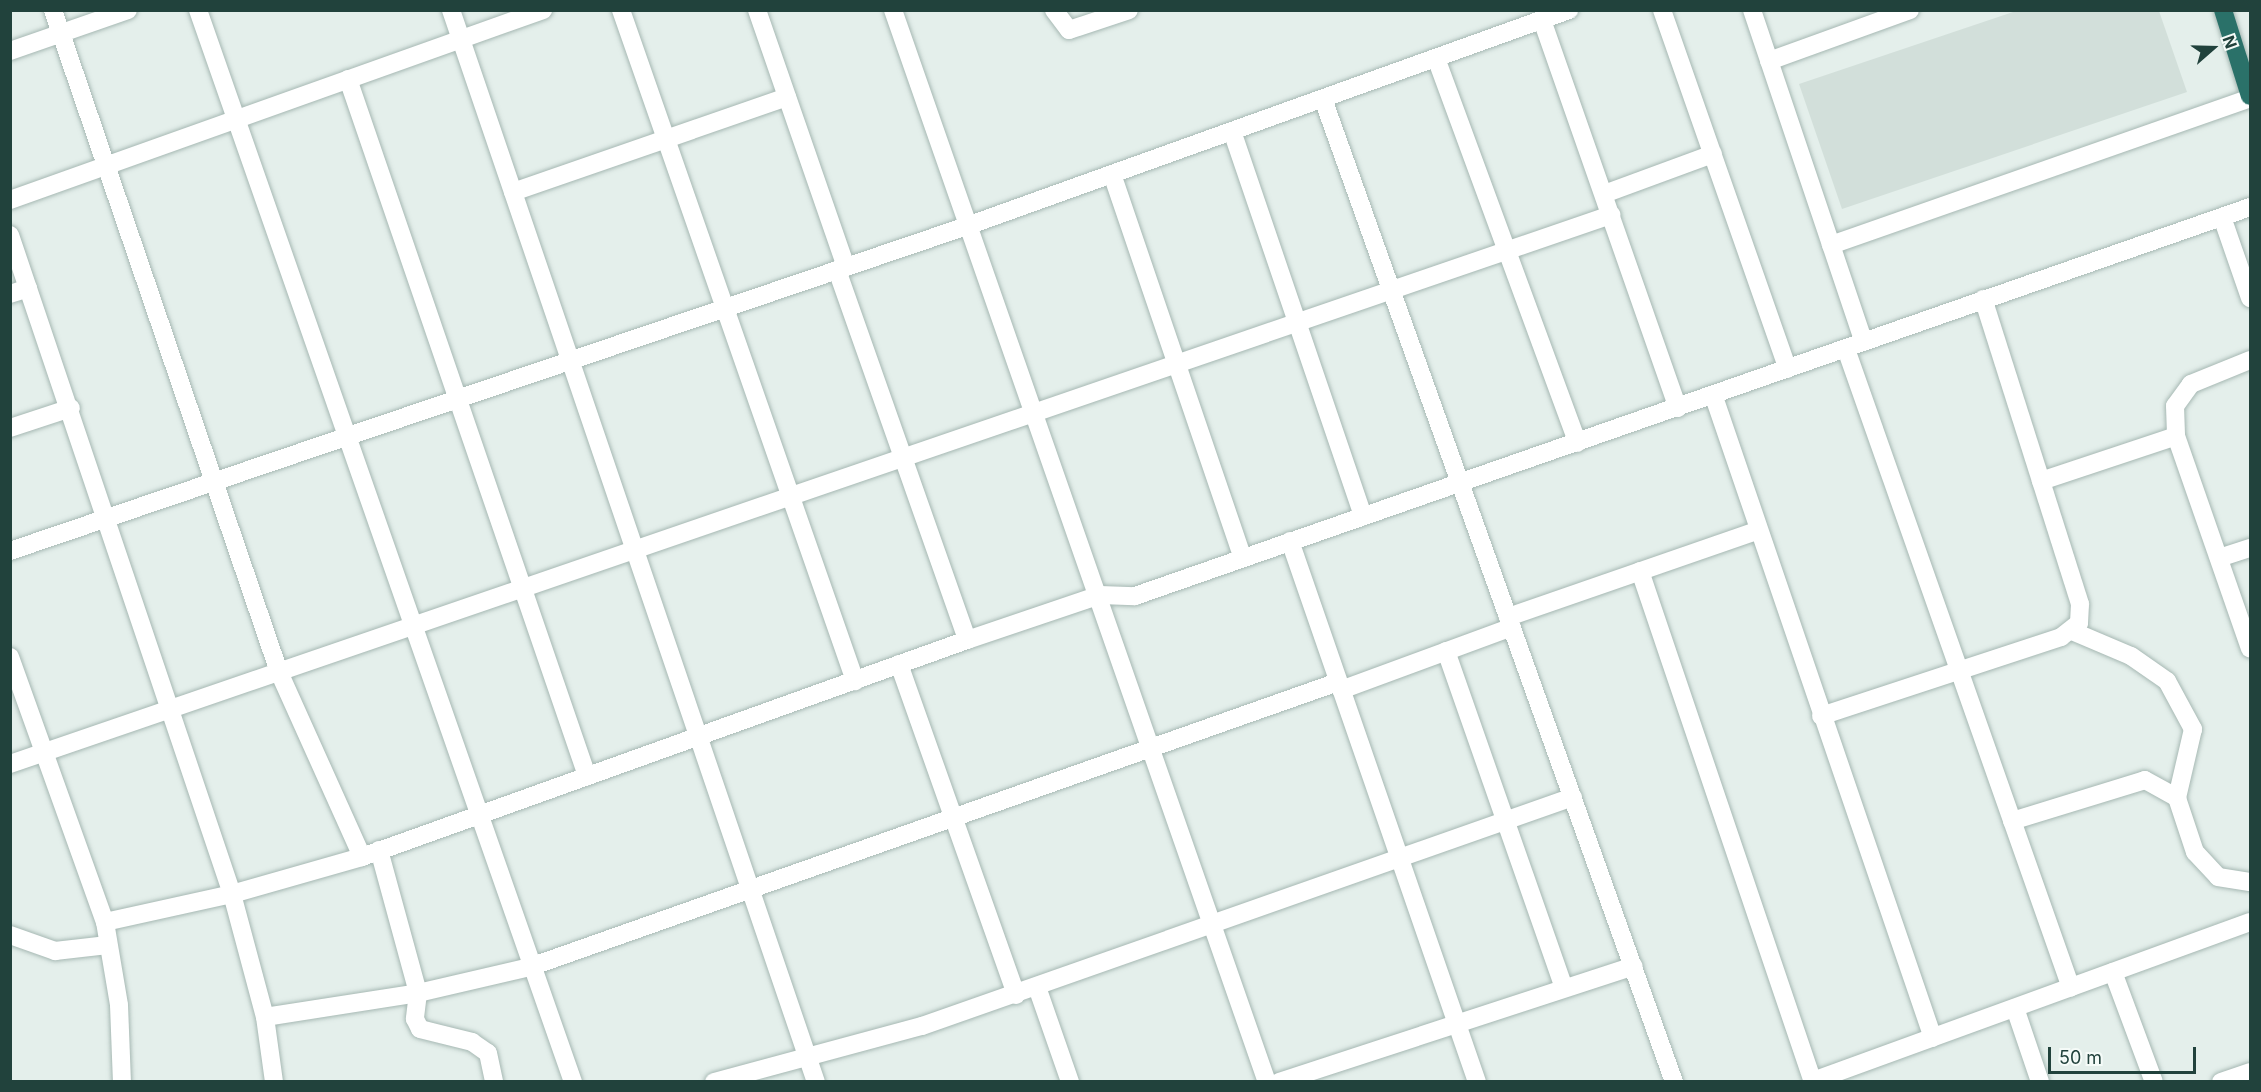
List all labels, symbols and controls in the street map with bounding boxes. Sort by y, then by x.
north arrow [2183,18,2243,78]
text: N [2218,33,2241,51]
scale bar [2051,1035,2200,1073]
text: 50 m [2059,1047,2102,1068]

